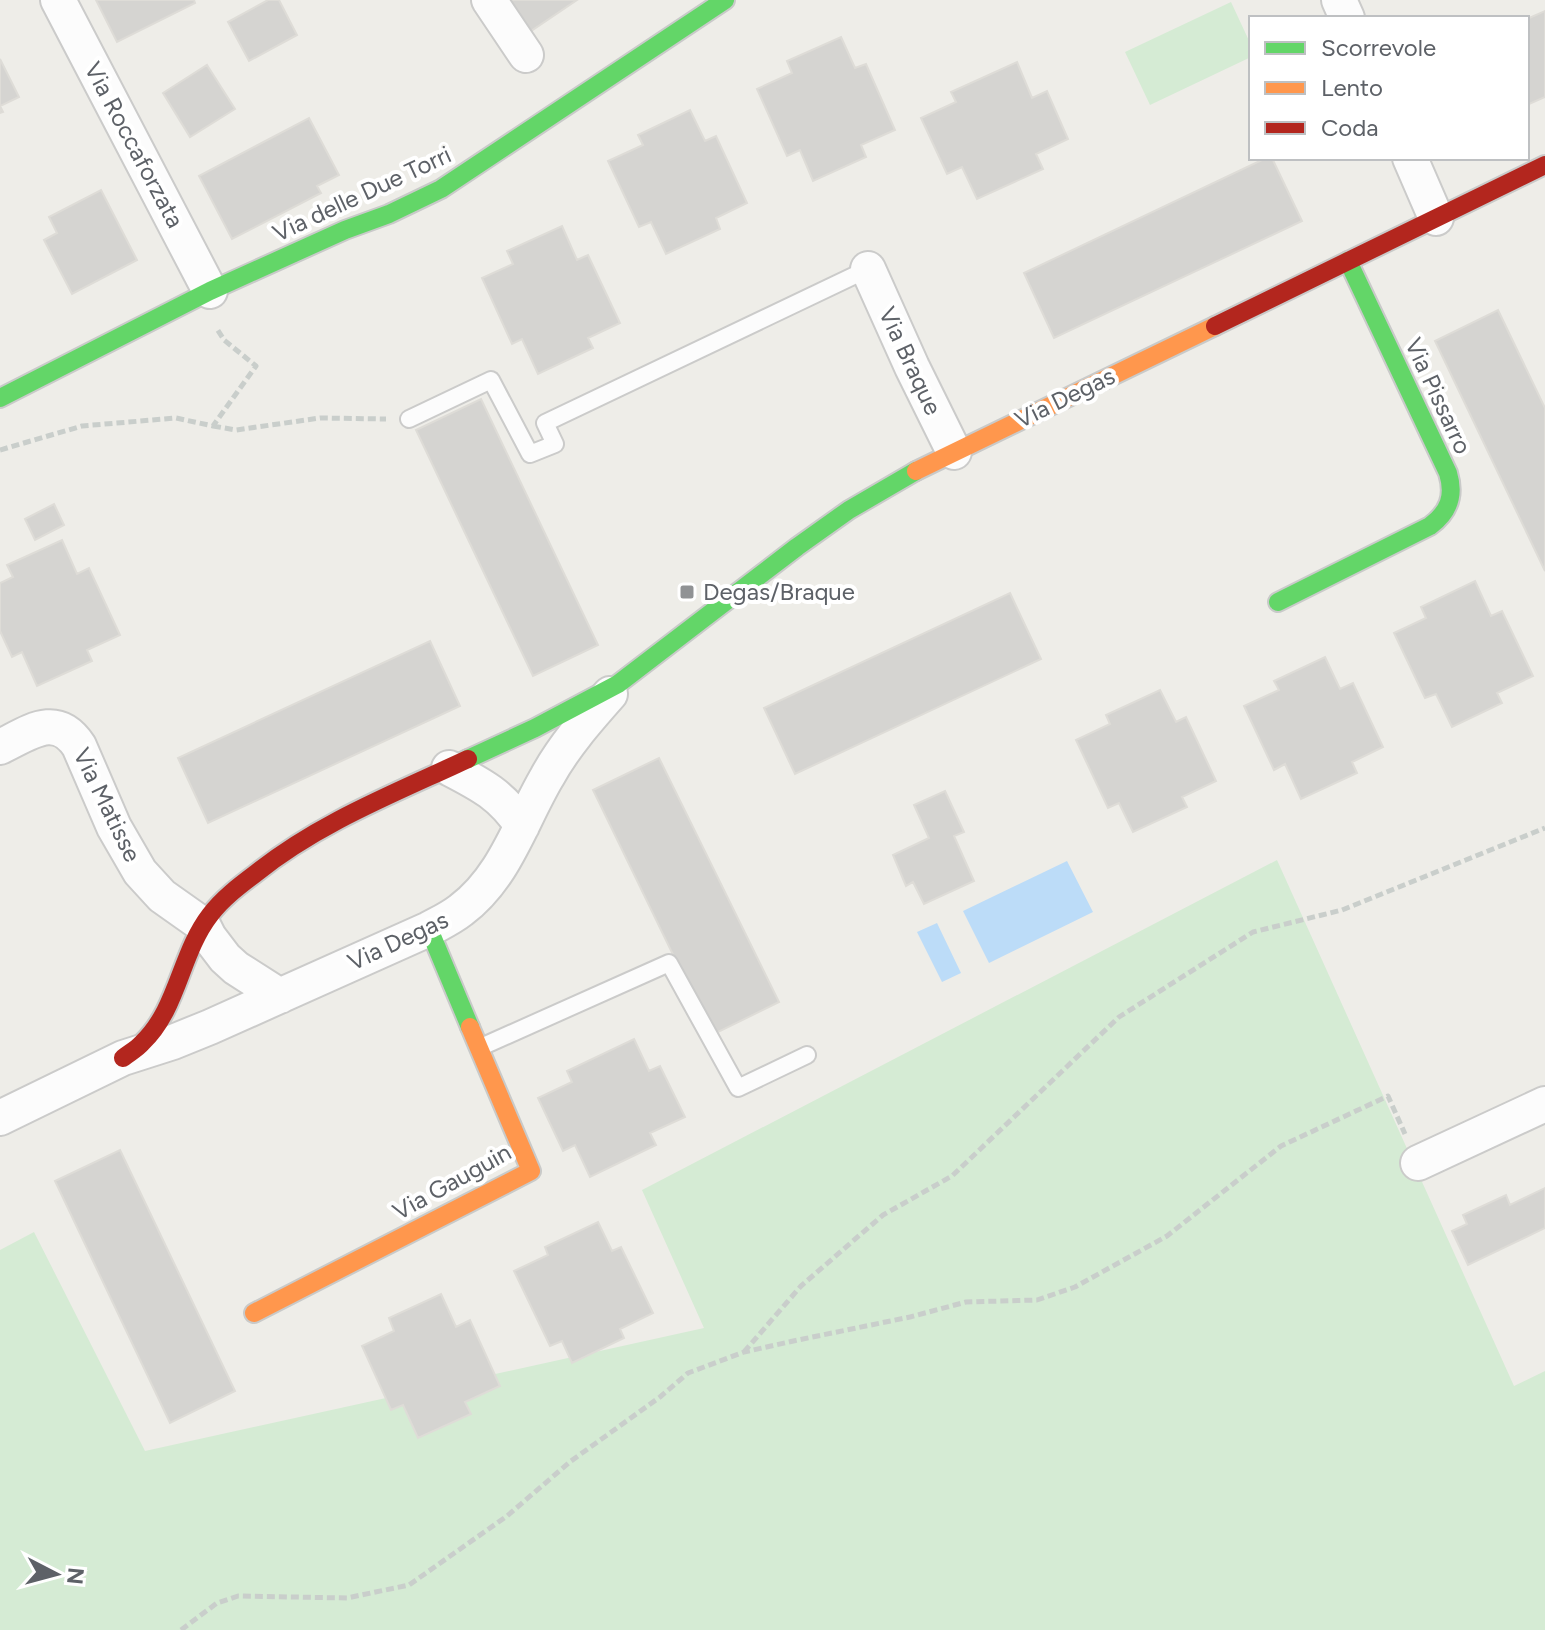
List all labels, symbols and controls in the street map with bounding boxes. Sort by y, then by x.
legend [1249,16,1529,160]
text: Scorrevole [1321,33,1436,62]
street label: Via Roccaforzata [79,57,190,233]
text: Lento [1321,73,1383,102]
text: Coda [1321,113,1379,142]
street label: Via delle Due Torri [268,140,456,248]
street label: Via Braque [873,302,948,419]
street label: Via Pissarro [1399,333,1478,458]
street label: Via Degas [1010,361,1119,434]
place label: Degas/Braque [703,577,855,606]
marker: Degas/Braque [678,583,696,601]
street label: Via Matisse [67,743,147,866]
street label: Via Degas [343,905,453,976]
street label: Via Gauguin [388,1137,516,1226]
north arrow [16,1534,96,1614]
text: N [61,1566,90,1586]

